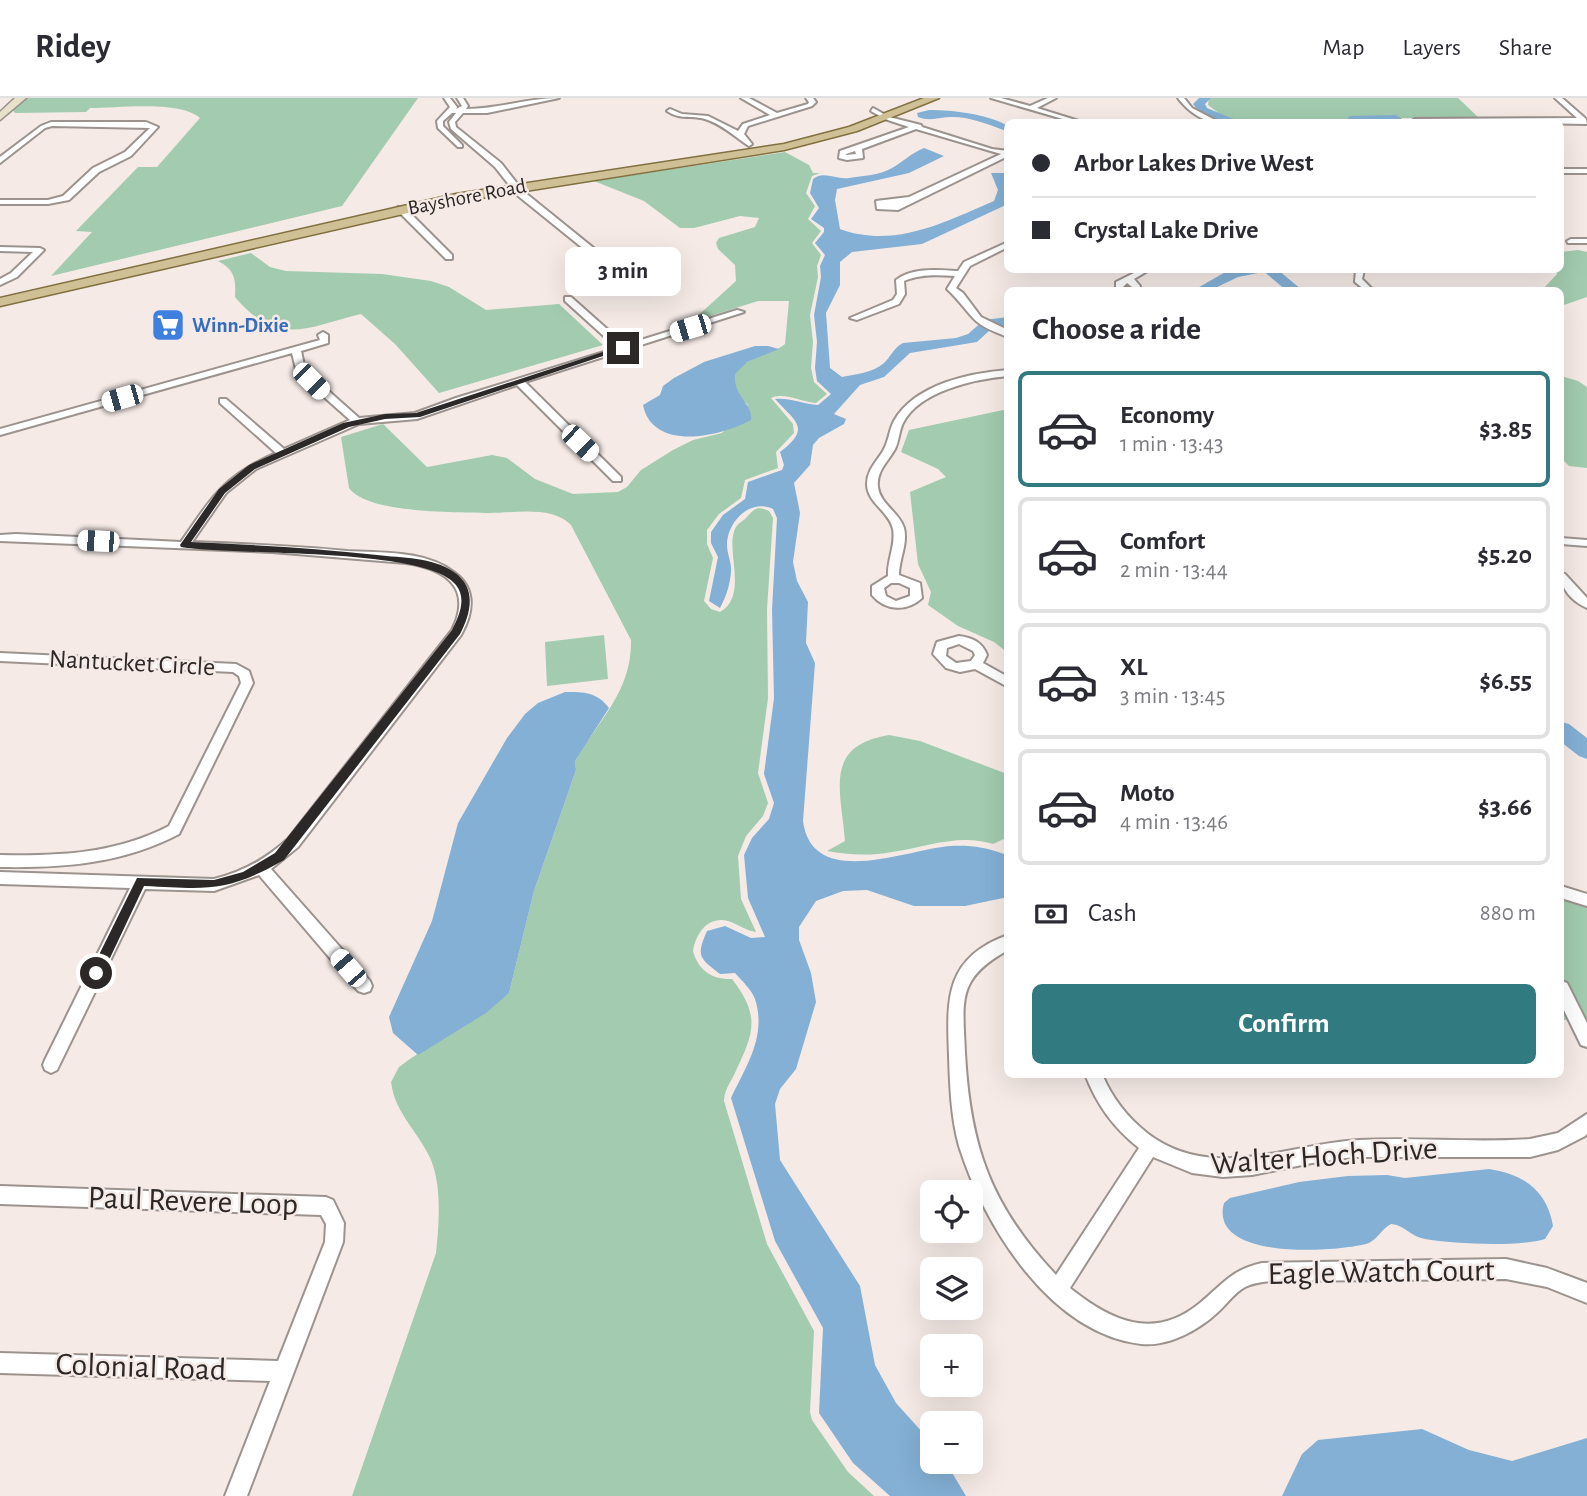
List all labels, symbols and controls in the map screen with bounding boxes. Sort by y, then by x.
text: Ridey [35,31,111,64]
text: Map [1322,36,1364,60]
text: Layers [1402,36,1461,60]
text: Share [1499,36,1552,60]
text: Arbor Lakes Drive West [1074,150,1313,176]
street label: Bayshore Road [406,175,528,219]
text: Crystal Lake Drive [1074,217,1259,243]
callout: 3 min [565,246,681,296]
text: 3 min [598,260,648,283]
supermarket icon: Winn-Dixie [149,306,187,344]
car [667,312,714,344]
text: Choose a ride [1032,313,1201,345]
place label: Winn-Dixie [192,315,289,336]
route end [607,332,639,364]
car [289,359,334,403]
car [99,382,146,414]
icon: car [1036,398,1099,461]
text: Economy [1120,402,1214,428]
text: $3.85 [1479,416,1532,442]
car [558,421,603,465]
text: 1 min · 13:43 [1120,433,1224,456]
icon: car [1036,524,1099,587]
text: Comfort [1120,528,1205,554]
car [77,529,120,553]
text: $5.20 [1477,542,1532,568]
text: 2 min · 13:44 [1120,559,1228,582]
street label: Nantucket Circle [48,646,216,680]
icon: car [1036,650,1099,713]
text: XL [1120,654,1147,680]
text: $6.55 [1479,668,1532,694]
text: 3 min · 13:45 [1120,685,1225,708]
icon: car [1036,776,1099,839]
text: Moto [1120,780,1175,806]
text: $3.66 [1478,794,1532,820]
text: 4 min · 13:46 [1120,811,1228,834]
icon: cash [1032,895,1070,933]
text: Cash [1088,900,1137,926]
text: 880 m [1480,902,1536,925]
car [327,945,370,991]
route start [80,957,112,989]
button: Confirm [1032,984,1536,1064]
street label: Walter Hoch Drive [1209,1132,1439,1180]
map controls [920,1180,983,1474]
button: locate [920,1180,983,1243]
street label: Paul Revere Loop [87,1181,299,1221]
street label: Eagle Watch Court [1267,1254,1495,1290]
button: layers [920,1257,983,1320]
button: + [920,1334,983,1397]
street label: Colonial Road [55,1348,227,1386]
button: − [920,1411,983,1474]

